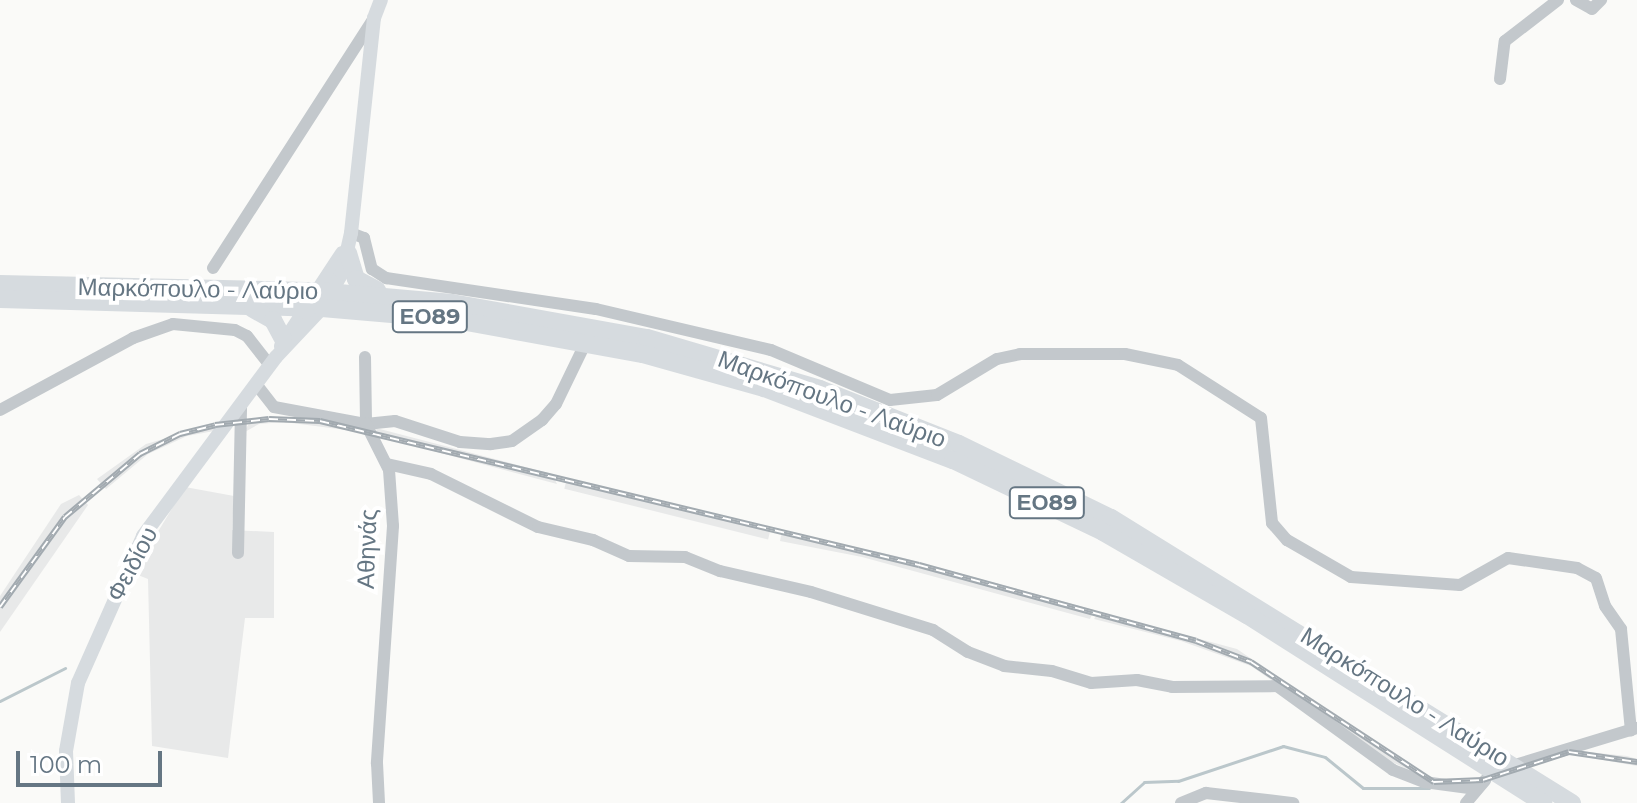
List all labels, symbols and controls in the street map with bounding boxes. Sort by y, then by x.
street label: Μαρκόπουλο - Λαύριο [77,273,319,305]
road number: ΕΟ89 [390,299,470,335]
street label: Μαρκόπουλο - Λαύριο [714,344,950,454]
road number: ΕΟ89 [1007,485,1087,521]
street label: Αθηνάς [351,508,383,590]
street label: Φειδίου [100,522,164,606]
street label: Μαρκόπουλο - Λαύριο [1295,621,1515,773]
scale bar [20,735,166,785]
text: 100 m [30,750,102,779]

